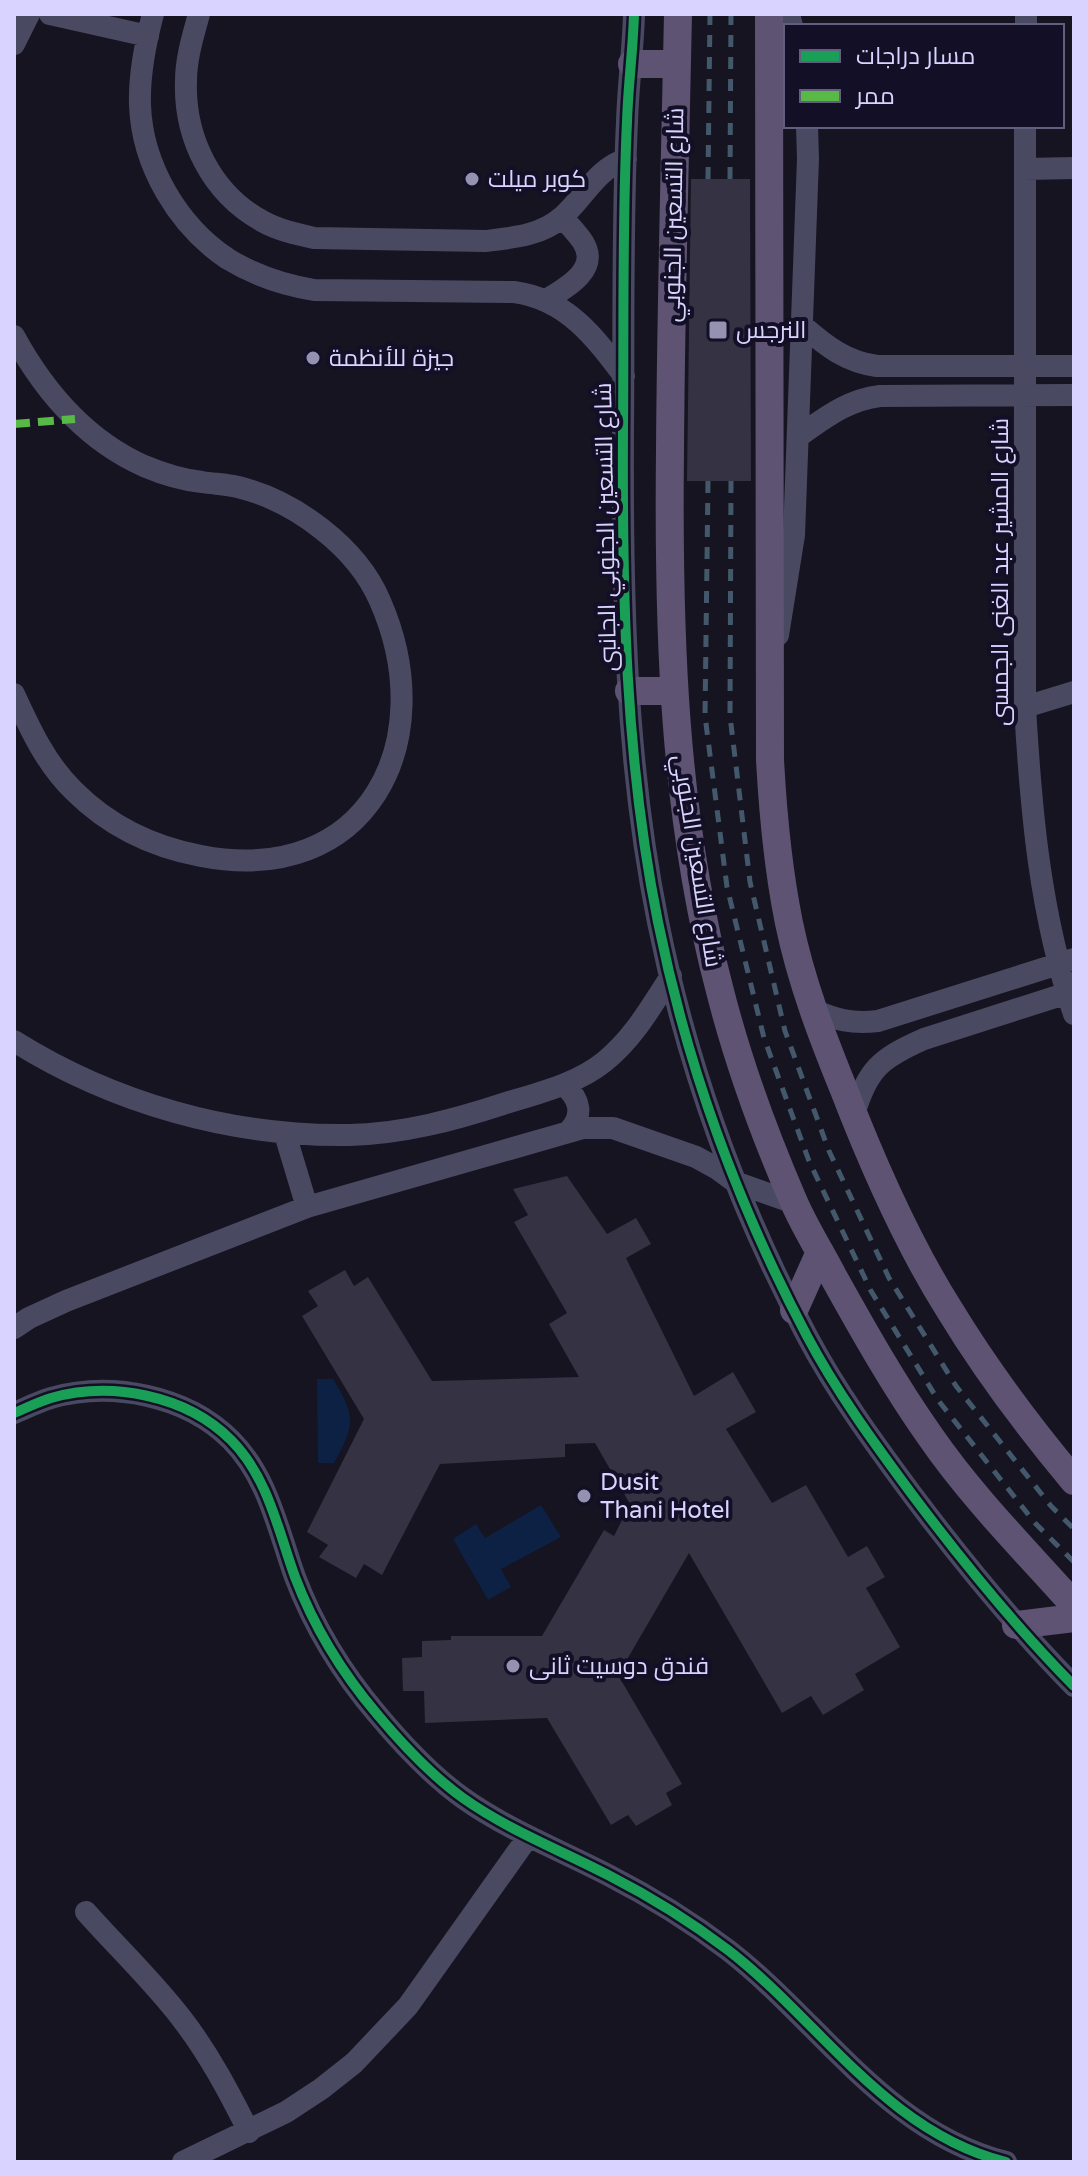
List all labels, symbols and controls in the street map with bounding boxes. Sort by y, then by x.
legend [784,24,1064,128]
text: مسار دراجات [856,42,975,71]
text: ممر [854,82,895,111]
street label: شارع التسعين الجنوبي [658,107,694,323]
place label: كوبر ميلت [488,165,586,194]
marker: كوبر ميلت [463,170,481,188]
place label: النرجس [736,316,807,345]
marker: النرجس [707,319,729,341]
place label: جيزة للأنظمة [329,344,454,373]
marker: جيزة للأنظمة [304,349,322,367]
street label: شارع التسعين الجنوبي الجانبى [589,382,627,672]
street label: شارع المشير عبد الغنى الجمسى [986,418,1016,726]
street label: شارع التسعين الجنوبي [662,753,728,970]
place label: Dusit Thani Hotel [600,1468,730,1525]
marker: Dusit Thani Hotel [575,1487,593,1505]
place label: فندق دوسيت ثانى [529,1652,709,1681]
marker: فندق دوسيت ثانى [504,1657,522,1675]

